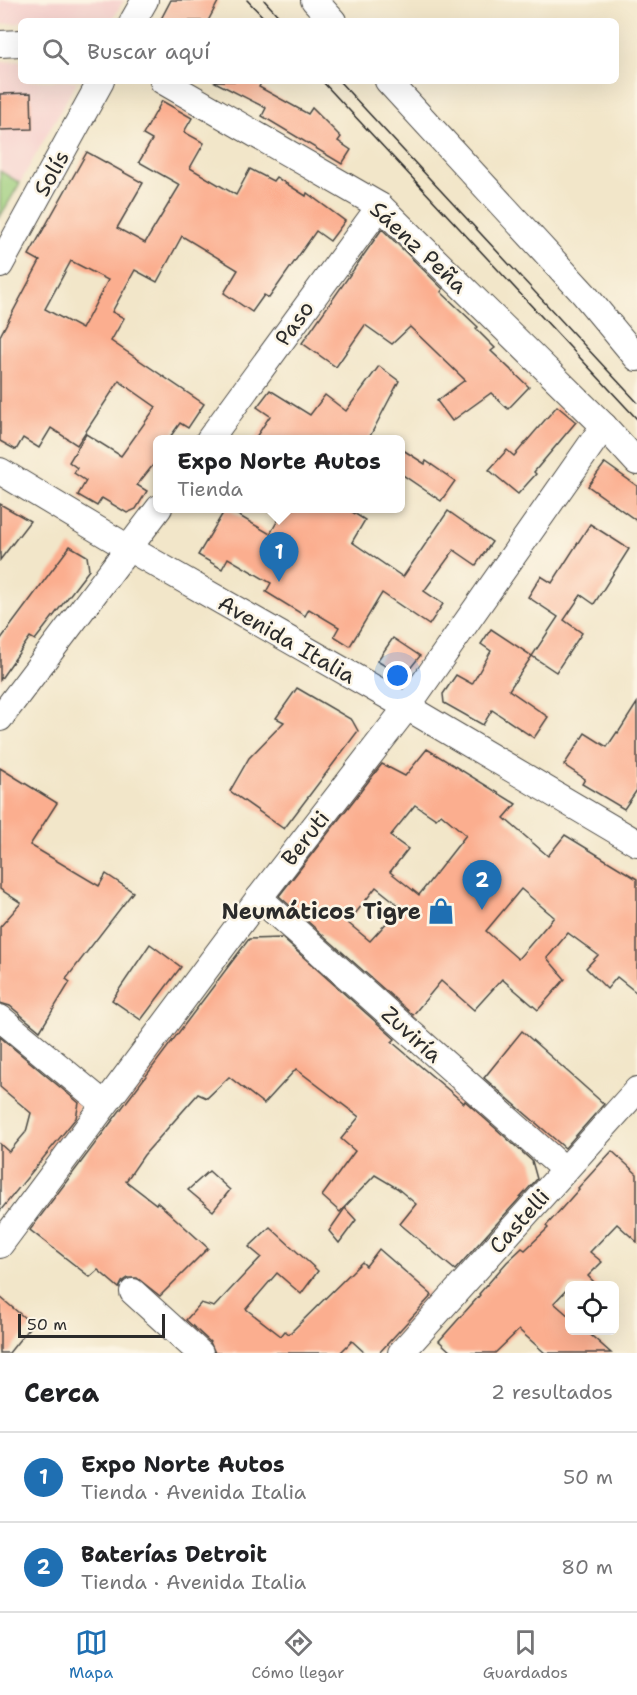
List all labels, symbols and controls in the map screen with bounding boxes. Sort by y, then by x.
search box [18,18,619,84]
icon: search [39,35,72,68]
text: Buscar aquí [87,37,210,66]
street label: Solís [27,145,76,201]
street label: Sáenz Peña [364,195,474,300]
street label: Paso [268,295,321,352]
popup [153,435,405,513]
text: Expo Norte Autos [177,447,381,476]
text: Tienda [177,476,243,502]
pin: 1 [260,532,298,582]
street label: Avenida Italia [213,588,361,691]
your location [383,661,412,690]
street label: Beruti [275,805,336,872]
pin: 2 [462,860,502,910]
shop icon: Neumáticos Tigre [426,896,456,926]
place label: Neumáticos Tigre [221,897,421,926]
street label: Zuviría [375,1000,448,1069]
street label: Castelli [483,1183,556,1260]
map controls [565,1281,619,1335]
button: locate [565,1281,619,1335]
scale bar [18,1311,165,1338]
text: 50 m [27,1314,67,1335]
text: Cerca [24,1375,99,1410]
text: 2 resultados [491,1379,613,1405]
text: Expo Norte Autos [81,1450,285,1479]
text: 1 [39,1464,48,1490]
text: 50 m [563,1464,613,1490]
text: Tienda · Avenida Italia [81,1479,306,1505]
text: Baterías Detroit [81,1540,267,1569]
text: 2 [37,1554,51,1580]
text: 80 m [561,1554,613,1580]
text: Tienda · Avenida Italia [81,1569,306,1595]
tab: Mapa [69,1626,113,1683]
tab: Cómo llegar [251,1626,345,1683]
tab: Guardados [483,1626,568,1683]

